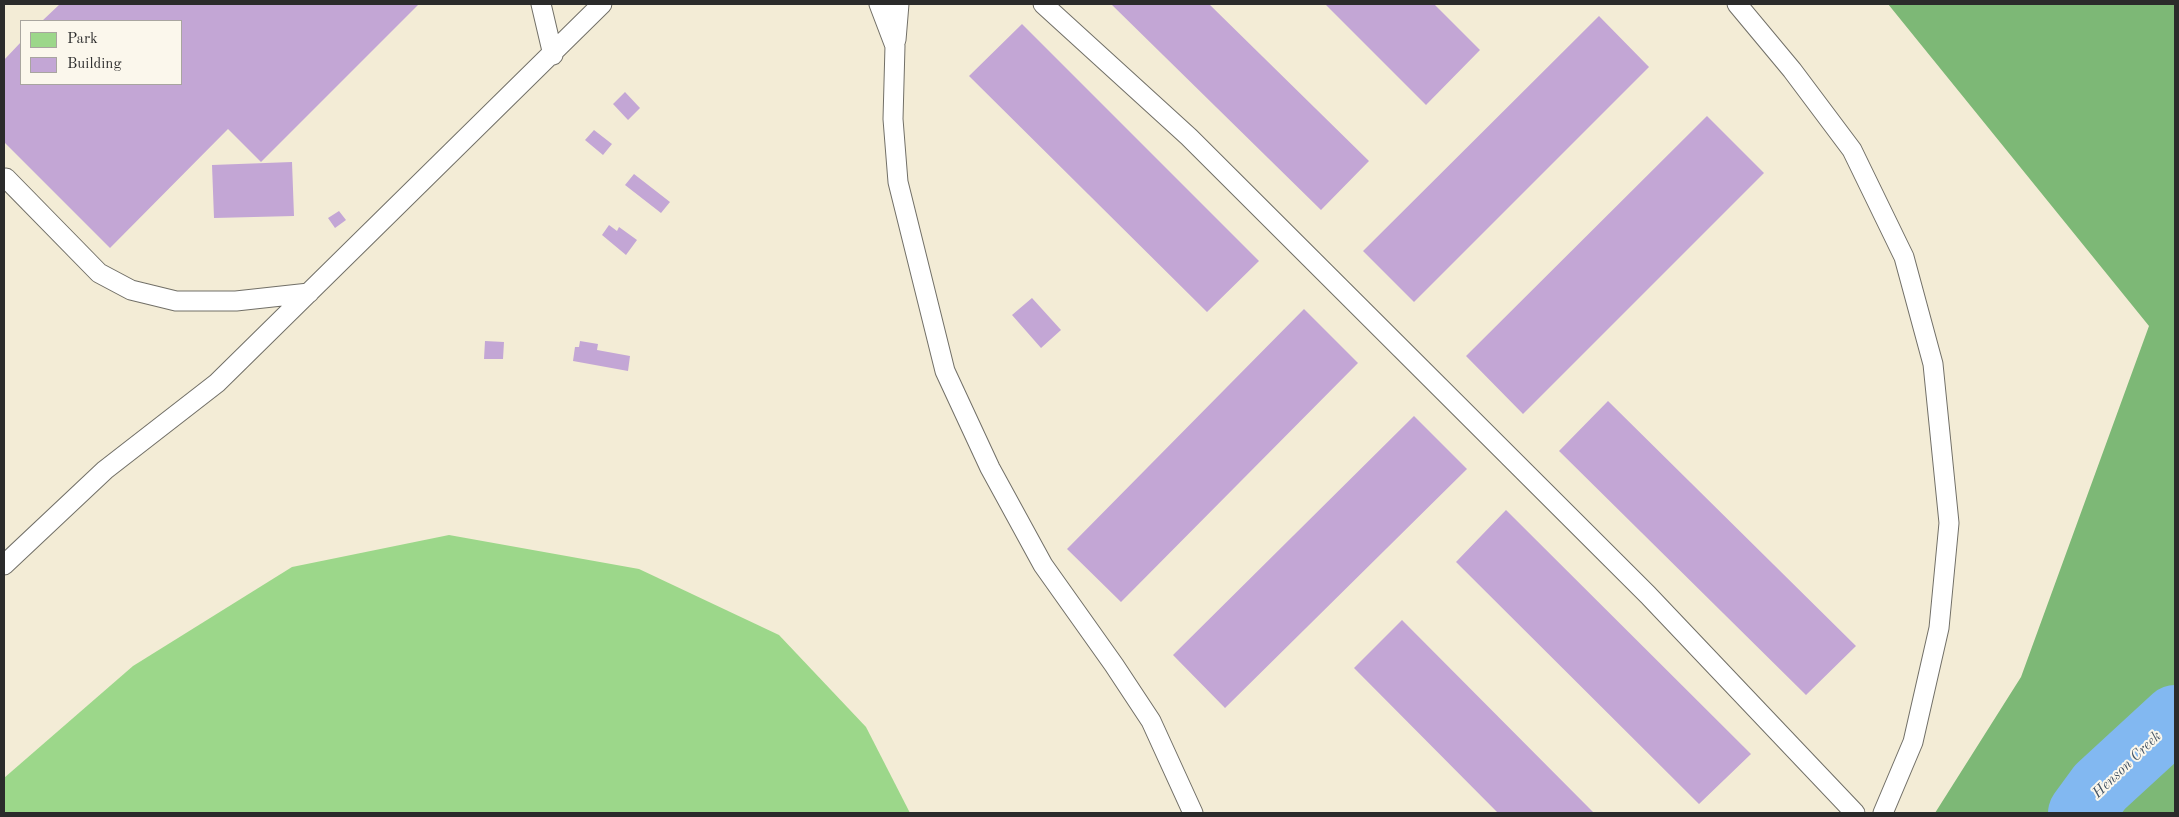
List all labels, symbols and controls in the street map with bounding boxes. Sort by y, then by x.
legend [20,20,182,85]
text: Park [67,32,98,47]
text: Building [67,57,122,72]
water label: Henson Creek [2089,728,2165,802]

